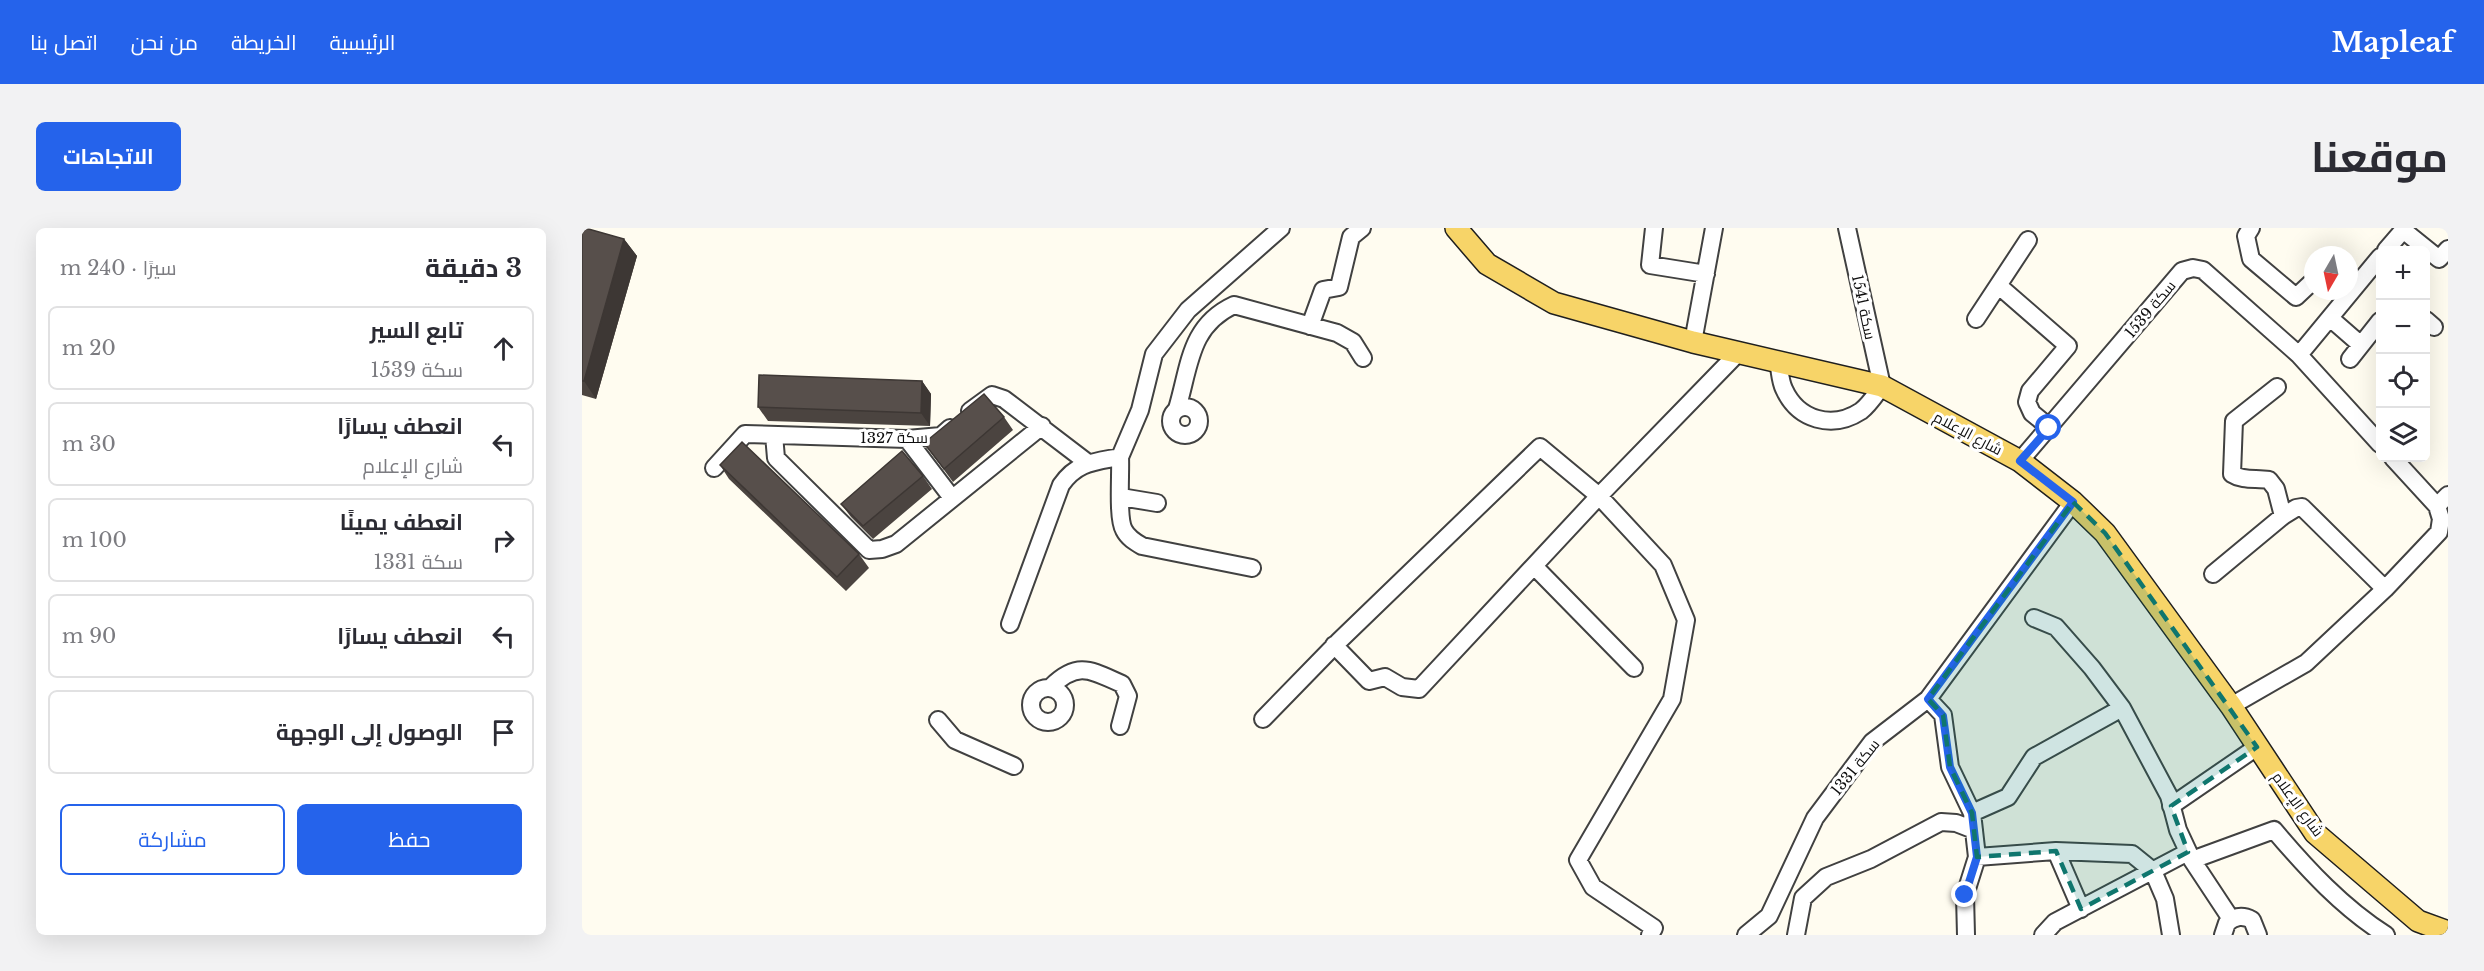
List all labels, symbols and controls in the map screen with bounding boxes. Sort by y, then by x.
text: Mapleaf [2332,25,2454,60]
text: اتصل بنا [30,30,98,56]
text: من نحن [131,30,198,56]
text: الخريطة [231,30,297,56]
text: الرئيسية [330,30,395,56]
button: الاتجاهات [36,122,181,191]
text: موقعنا [2311,131,2448,183]
north arrow [2304,246,2358,300]
map controls [2376,246,2430,462]
button: + [2376,246,2430,300]
text: 3 دقيقة [425,252,522,284]
text: سيرًا · 240 m [60,256,177,280]
street label: سكة 1541 [1848,273,1880,341]
street label: سكة 1539 [2120,276,2180,342]
button: − [2376,300,2430,354]
text: تابع السير [370,317,463,344]
icon: ahead [487,332,520,365]
text: 20 m [62,336,116,360]
button: locate [2376,354,2430,408]
text: سكة 1539 [371,358,463,382]
street label: شارع الإعلام [1929,407,2006,461]
button: layers [2376,408,2430,462]
text: انعطف يسارًا [337,413,463,440]
route start [2035,414,2061,440]
icon: left [487,428,520,461]
street label: سكة 1327 [860,428,928,447]
text: 30 m [62,432,116,456]
text: شارع الإعلام [362,454,463,478]
text: انعطف يمينًا [340,509,463,536]
icon: right [487,524,520,557]
text: 100 m [62,528,127,552]
text: سكة 1331 [374,550,463,574]
icon: left [487,620,520,653]
text: انعطف يسارًا [337,623,463,650]
text: 90 m [62,624,116,648]
icon: arrive [487,716,520,749]
text: الوصول إلى الوجهة [276,719,463,746]
street label: سكة 1331 [1826,735,1884,799]
street label: شارع الإعلام [2267,768,2328,841]
button: مشاركة [60,804,285,875]
button: حفظ [297,804,522,875]
route end [1951,881,1977,907]

